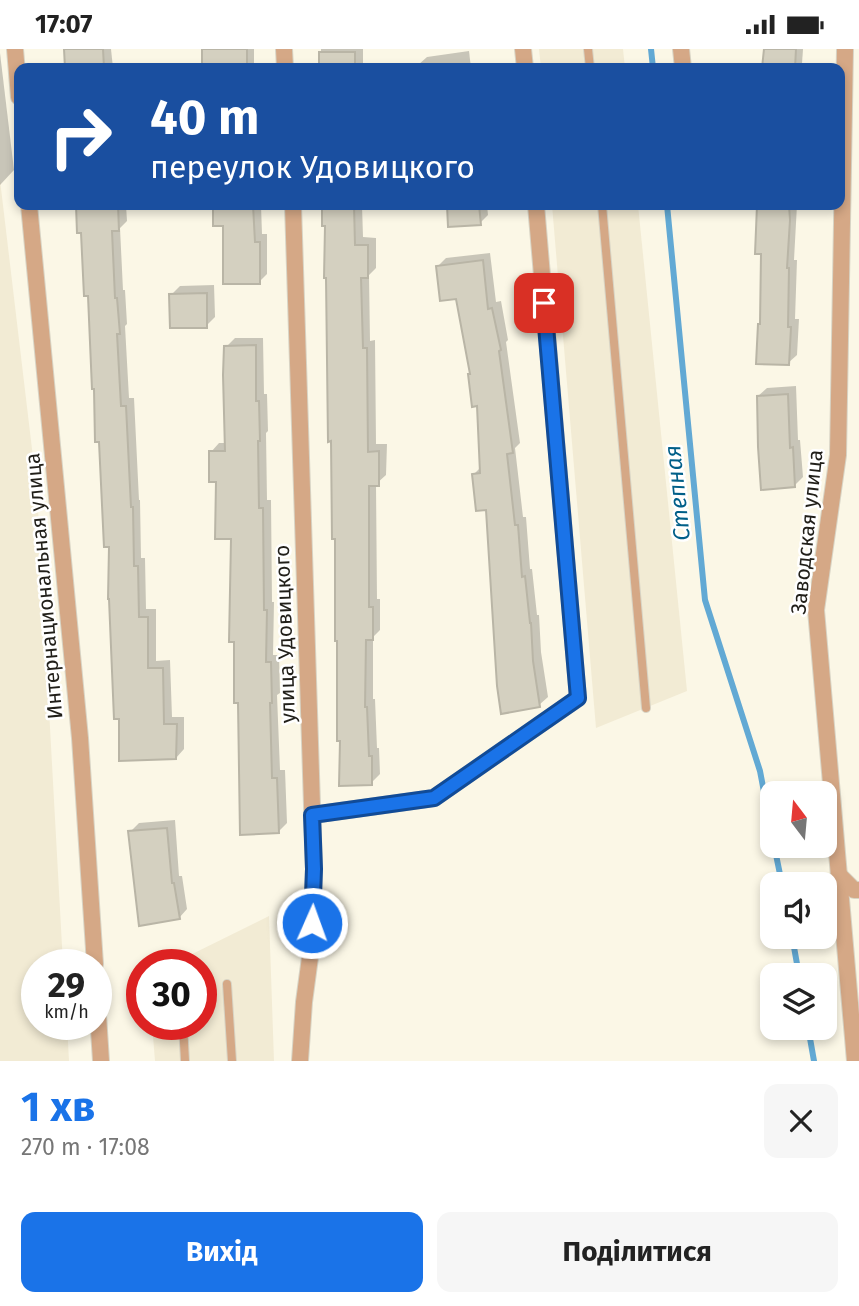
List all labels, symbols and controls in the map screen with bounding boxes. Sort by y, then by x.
text: 17:07 [35,9,92,40]
text: 40 m [150,88,259,147]
icon: right [35,91,126,182]
text: переулок Удовицкого [150,148,475,186]
pin [514,273,574,333]
icon: arrive [525,284,563,322]
water label: Степная [658,444,696,542]
street label: Заводская улица [785,448,829,616]
street label: Интернациональная улица [19,452,69,720]
street label: улица Удовицкого [269,544,301,724]
north arrow [760,781,836,857]
map controls [760,781,837,1040]
button: sound [760,872,837,949]
position arrow [275,886,349,960]
speed limit sign: 30 [126,949,217,1040]
button: layers [760,963,837,1040]
text: 29 [48,964,85,1006]
text: km/h [44,1001,89,1023]
text: 1 хв [21,1082,95,1132]
button: close [764,1084,838,1158]
text: 270 m · 17:08 [21,1133,150,1161]
button: Вихід [21,1212,423,1292]
button: Поділитися [437,1212,838,1292]

